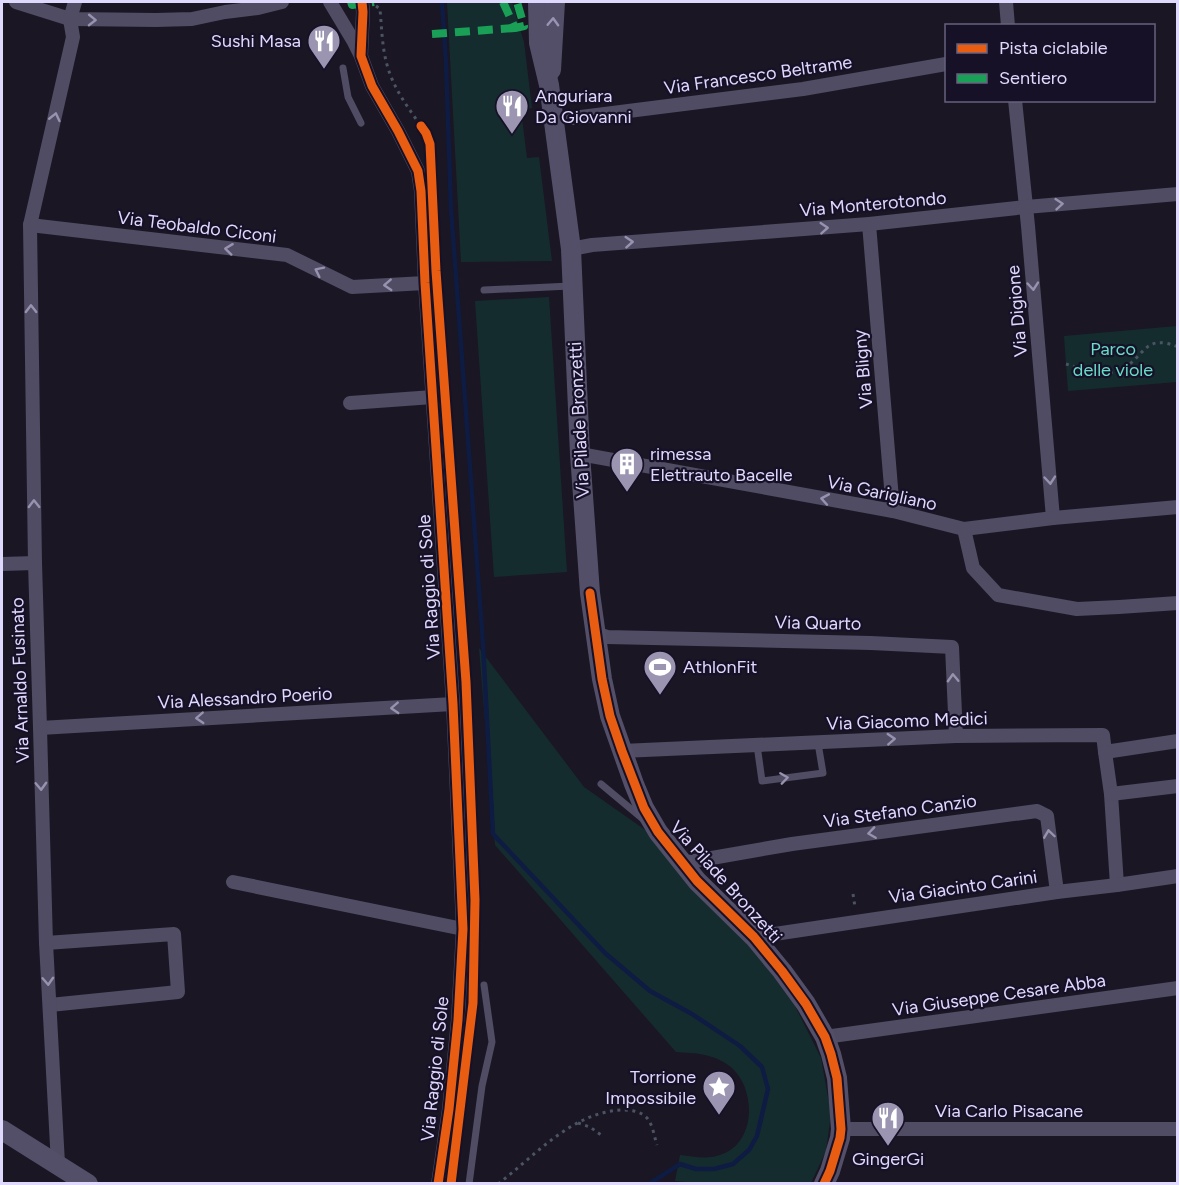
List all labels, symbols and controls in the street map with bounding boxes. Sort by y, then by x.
one-way arrow [88,13,97,26]
one-way arrow [547,18,559,27]
restaurant icon: Sushi Masa [306,23,342,70]
legend [945,24,1155,102]
place label: Sushi Masa [211,30,301,52]
text: Pista ciclabile [999,37,1108,59]
street label: Via Francesco Beltrame [663,51,854,99]
text: Sentiero [999,67,1067,89]
place label: Anguriara Da Giovanni [535,85,632,128]
restaurant icon: Anguriara Da Giovanni [494,88,530,135]
one-way arrow [47,112,60,122]
street label: Via Monterotondo [799,187,947,221]
one-way arrow [1055,198,1064,211]
street label: Via Teobaldo Ciconi [116,206,278,248]
one-way arrow [819,221,828,234]
one-way arrow [625,236,634,249]
one-way arrow [225,243,234,255]
street label: Via Digione [1002,264,1032,358]
one-way arrow [315,267,326,279]
one-way arrow [384,278,393,291]
one-way arrow [1026,282,1039,291]
one-way arrow [25,305,37,314]
street label: Via Bligny [849,328,877,409]
park label: Parco delle viole [1073,338,1153,381]
street label: Via Pilade Bronzetti [564,341,594,499]
place label: rimessa Elettrauto Bacelle [650,443,793,486]
building icon: rimessa Elettrauto Bacelle [609,446,645,493]
street label: Via Garigliano [825,471,939,515]
one-way arrow [1043,476,1056,485]
one-way arrow [820,493,830,506]
one-way arrow [28,500,40,509]
street label: Via Raggio di Sole [413,514,445,660]
street label: Via Arnaldo Fusinato [6,597,34,763]
street label: Via Quarto [774,611,862,635]
sports icon: AthlonFit [642,649,678,696]
place label: AthlonFit [683,656,757,678]
one-way arrow [947,673,960,682]
street label: Via Alessandro Poerio [157,682,333,714]
one-way arrow [390,701,399,714]
street label: Via Giacomo Medici [826,707,988,735]
one-way arrow [196,712,205,725]
one-way arrow [887,733,896,746]
one-way arrow [780,773,789,785]
one-way arrow [35,782,48,791]
street label: Via Stefano Canzio [822,789,978,833]
street label: Via Pilade Bronzetti [665,816,787,948]
one-way arrow [868,827,877,839]
one-way arrow [1044,829,1056,838]
street label: Via Giacinto Carini [887,866,1039,908]
street label: Via Giuseppe Cesare Abba [891,969,1107,1021]
one-way arrow [42,976,55,985]
street label: Via Raggio di Sole [416,995,454,1142]
place label: Torrione Impossibile [605,1066,696,1109]
place icon: Torrione Impossibile [701,1069,737,1116]
restaurant icon: GingerGi [870,1100,906,1147]
street label: Via Carlo Pisacane [935,1100,1083,1122]
place label: GingerGi [852,1148,924,1170]

